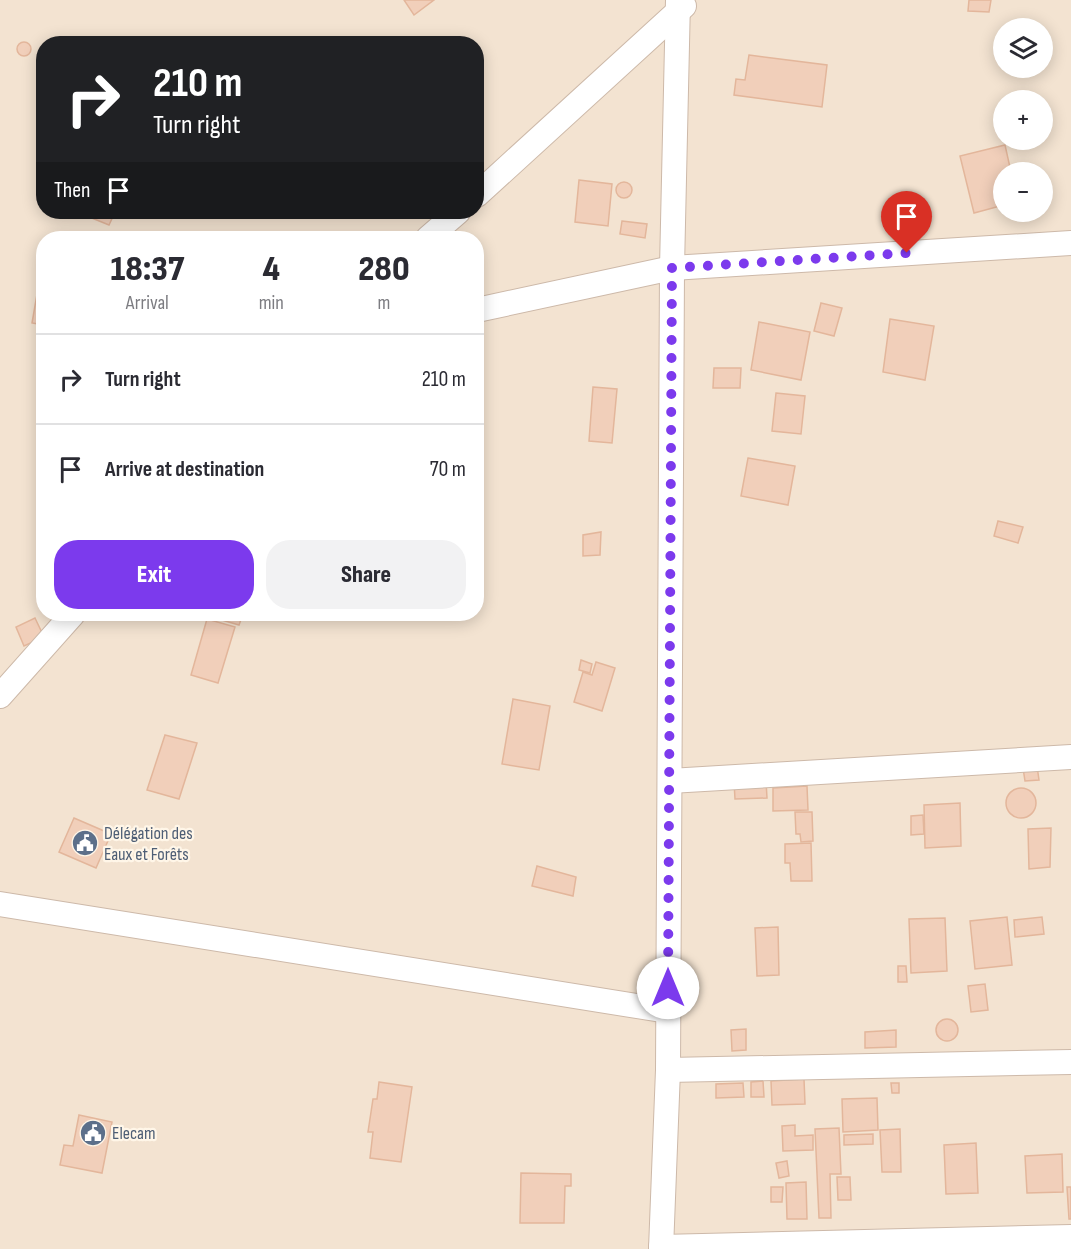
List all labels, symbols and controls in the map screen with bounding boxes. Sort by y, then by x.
map controls [993,18,1053,222]
button: layers [993,18,1053,78]
text: 210 m [153,58,242,109]
icon: right [54,60,132,138]
button: + [993,90,1053,150]
text: Turn right [153,109,240,141]
button: − [993,162,1053,222]
icon: arrive [102,174,135,207]
text: Then [54,177,90,204]
pin [881,191,932,253]
icon: arrive [890,200,923,233]
text: 18:37 [110,248,184,291]
text: 4 [262,248,280,291]
text: 280 [358,248,410,291]
text: Arrival [126,291,169,315]
text: min [259,291,284,315]
text: m [377,291,390,315]
icon: right [54,363,87,396]
text: Turn right [105,366,181,393]
text: 210 m [422,366,466,393]
icon: arrive [54,453,87,486]
text: Arrive at destination [105,456,264,483]
text: 70 m [430,456,466,483]
button: Exit [54,540,254,609]
button: Share [266,540,466,609]
place label: Délégation des Eaux et Forêts [104,823,193,865]
public building icon: Délégation des Eaux et Forêts [70,828,100,858]
position arrow [636,956,700,1020]
public building icon: Elecam [78,1118,108,1148]
place label: Elecam [112,1123,155,1144]

